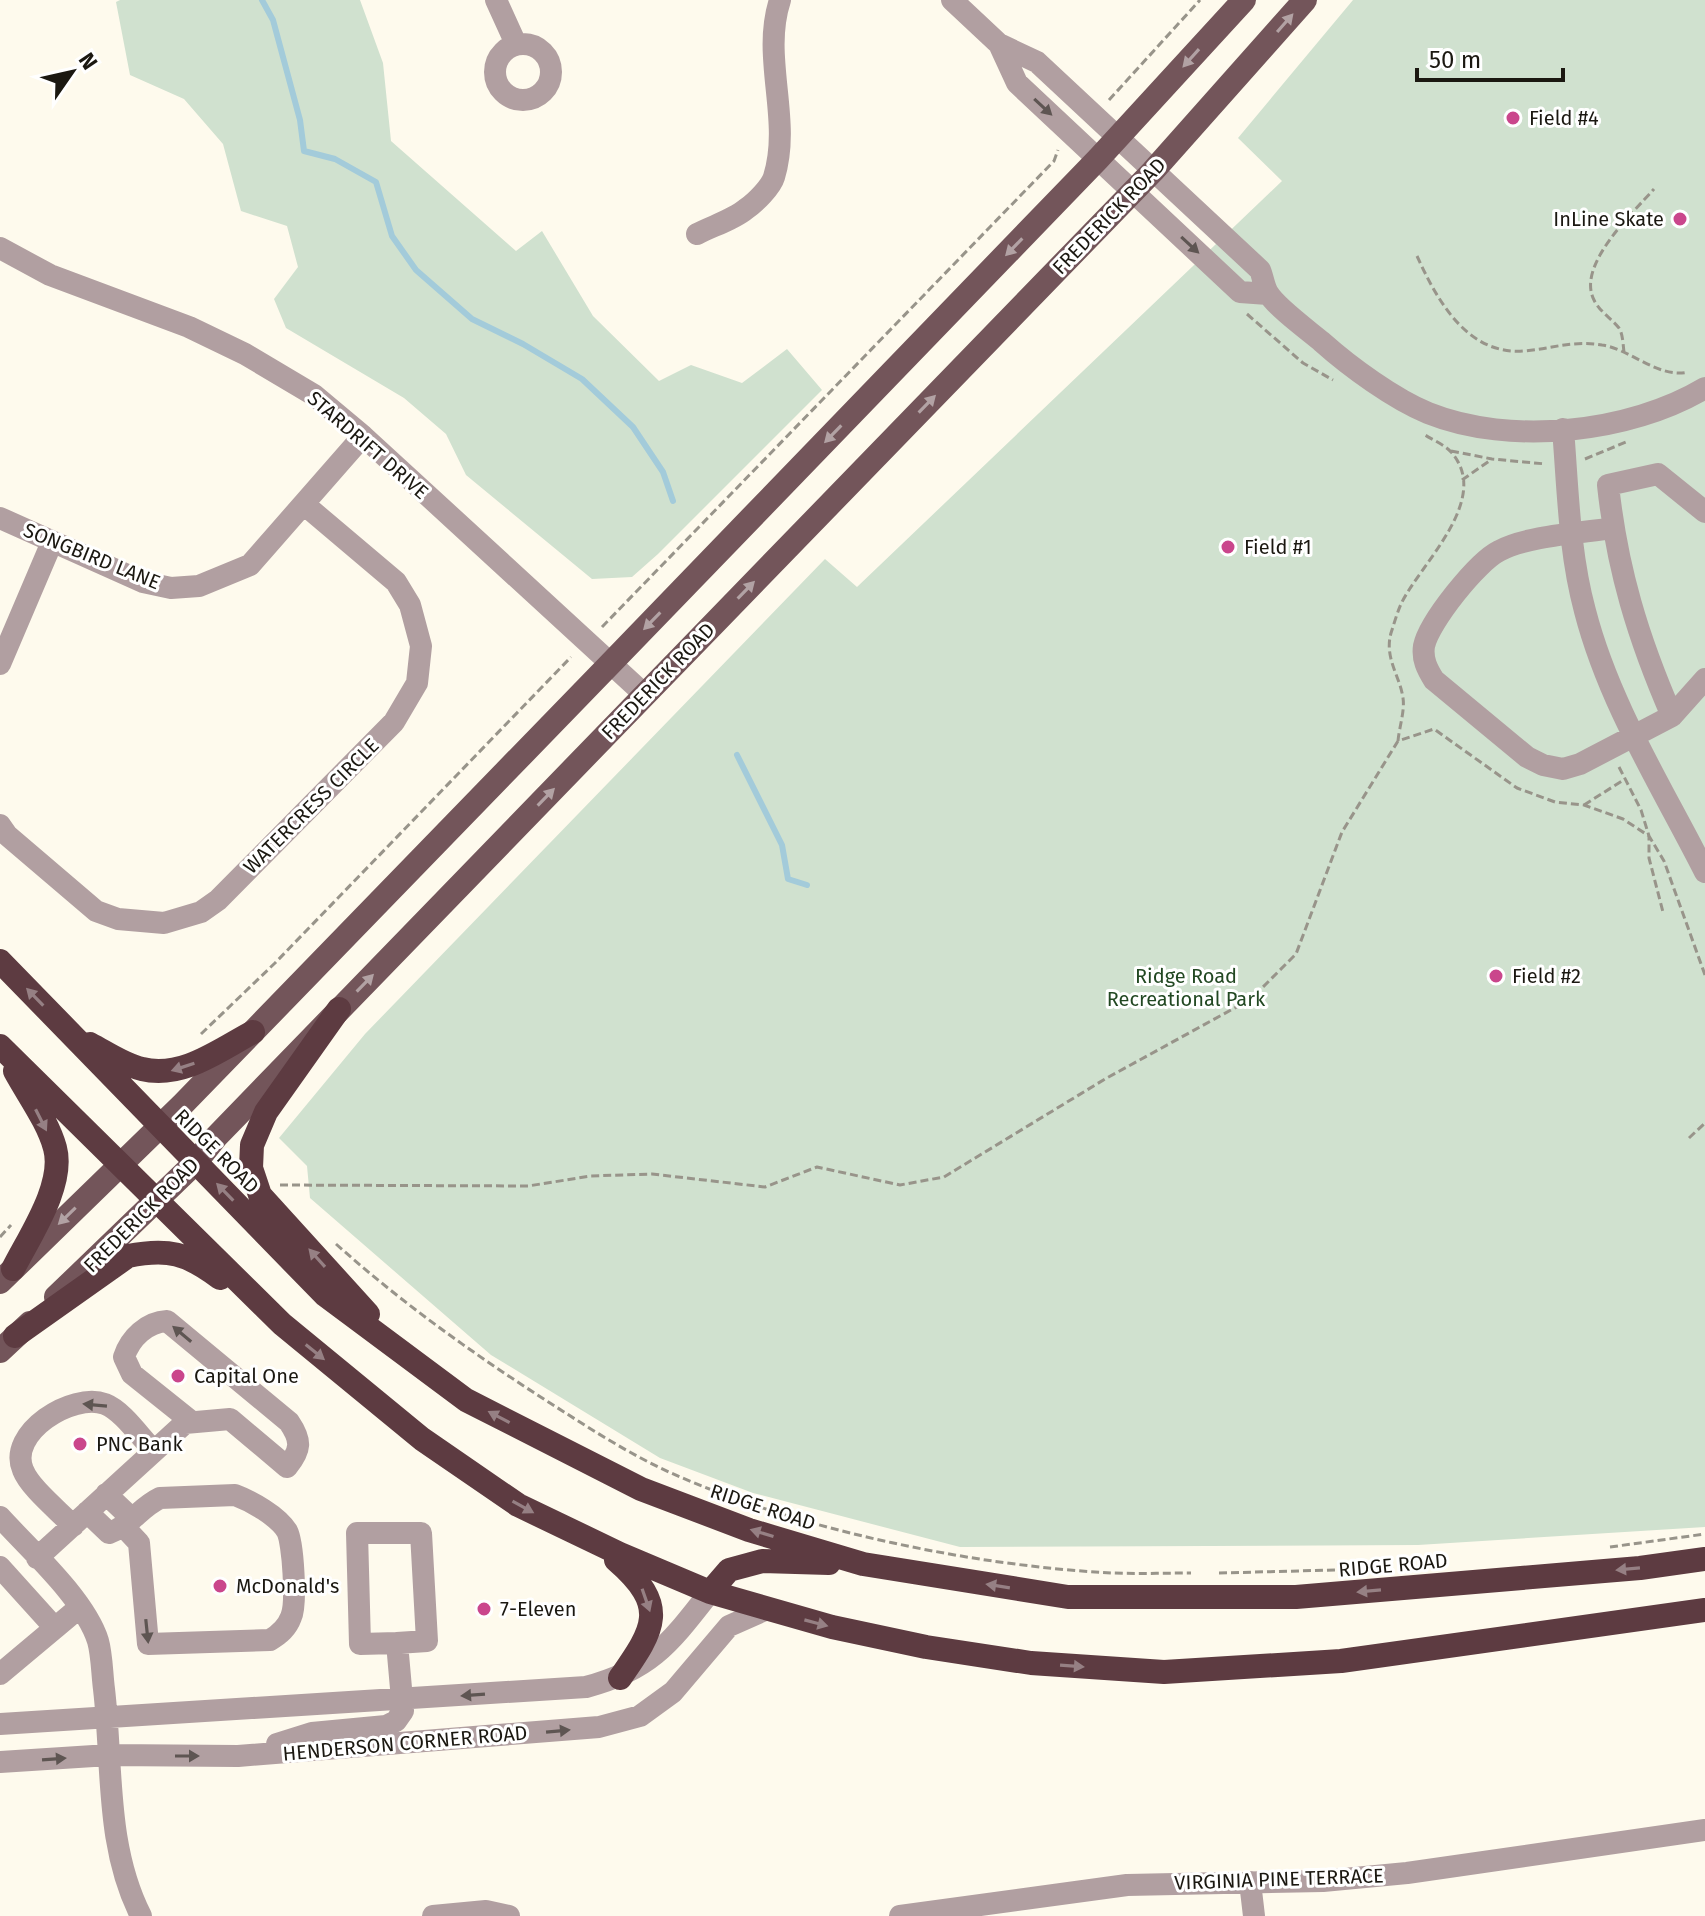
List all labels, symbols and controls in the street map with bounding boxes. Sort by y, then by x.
one-way arrow [1276,14,1294,33]
north arrow [32,32,112,112]
scale bar [1417,32,1563,82]
text: 50 m [1429,46,1481,74]
text: N [73,47,103,75]
one-way arrow [1183,48,1201,67]
one-way arrow [1033,98,1052,116]
place label: Field #4 [1529,106,1599,130]
marker: Field #4 [1504,109,1522,127]
street label: FREDERICK ROAD [1047,153,1171,279]
place label: InLine Skate [1553,207,1664,231]
marker: InLine Skate [1671,210,1689,228]
one-way arrow [1180,236,1199,254]
one-way arrow [1005,237,1023,256]
street label: STARDRIFT DRIVE [303,386,433,504]
one-way arrow [918,395,936,414]
one-way arrow [824,424,843,443]
street label: SONGBIRD LANE [20,518,164,594]
place label: Field #1 [1244,535,1312,559]
marker: Field #1 [1219,538,1237,556]
one-way arrow [737,581,755,600]
one-way arrow [643,611,662,630]
street label: FREDERICK ROAD [596,618,720,744]
street label: WATERCRESS CIRCLE [238,733,384,879]
one-way arrow [536,788,555,807]
park label: Ridge Road Recreational Park [1107,964,1266,1011]
place label: Field #2 [1512,964,1581,988]
marker: Field #2 [1487,967,1505,985]
one-way arrow [355,974,373,993]
one-way arrow [26,988,45,1007]
one-way arrow [171,1061,195,1073]
street label: RIDGE ROAD [170,1104,264,1198]
one-way arrow [35,1108,48,1131]
street label: FREDERICK ROAD [79,1153,203,1277]
one-way arrow [216,1183,235,1202]
one-way arrow [58,1207,77,1225]
one-way arrow [308,1248,326,1267]
one-way arrow [173,1326,193,1343]
one-way arrow [305,1343,325,1360]
place label: Capital One [194,1364,299,1388]
marker: Capital One [169,1367,187,1385]
one-way arrow [82,1398,107,1411]
one-way arrow [488,1411,510,1425]
place label: PNC Bank [96,1432,184,1456]
marker: PNC Bank [71,1435,89,1453]
street label: RIDGE ROAD [707,1479,819,1535]
one-way arrow [512,1500,535,1514]
one-way arrow [750,1527,774,1539]
street label: RIDGE ROAD [1337,1548,1449,1582]
one-way arrow [1615,1563,1640,1576]
place label: McDonald's [236,1574,339,1598]
marker: McDonald's [211,1577,229,1595]
one-way arrow [985,1579,1010,1592]
one-way arrow [1356,1585,1381,1598]
one-way arrow [641,1588,653,1612]
place label: 7-Eleven [500,1597,576,1621]
marker: 7-Eleven [475,1600,493,1618]
one-way arrow [804,1617,829,1629]
one-way arrow [141,1618,154,1643]
one-way arrow [1060,1660,1085,1673]
one-way arrow [460,1689,485,1702]
street label: HENDERSON CORNER ROAD [282,1720,528,1766]
one-way arrow [546,1724,571,1737]
one-way arrow [175,1750,200,1762]
one-way arrow [42,1752,68,1765]
street label: VIRGINIA PINE TERRACE [1174,1863,1384,1895]

